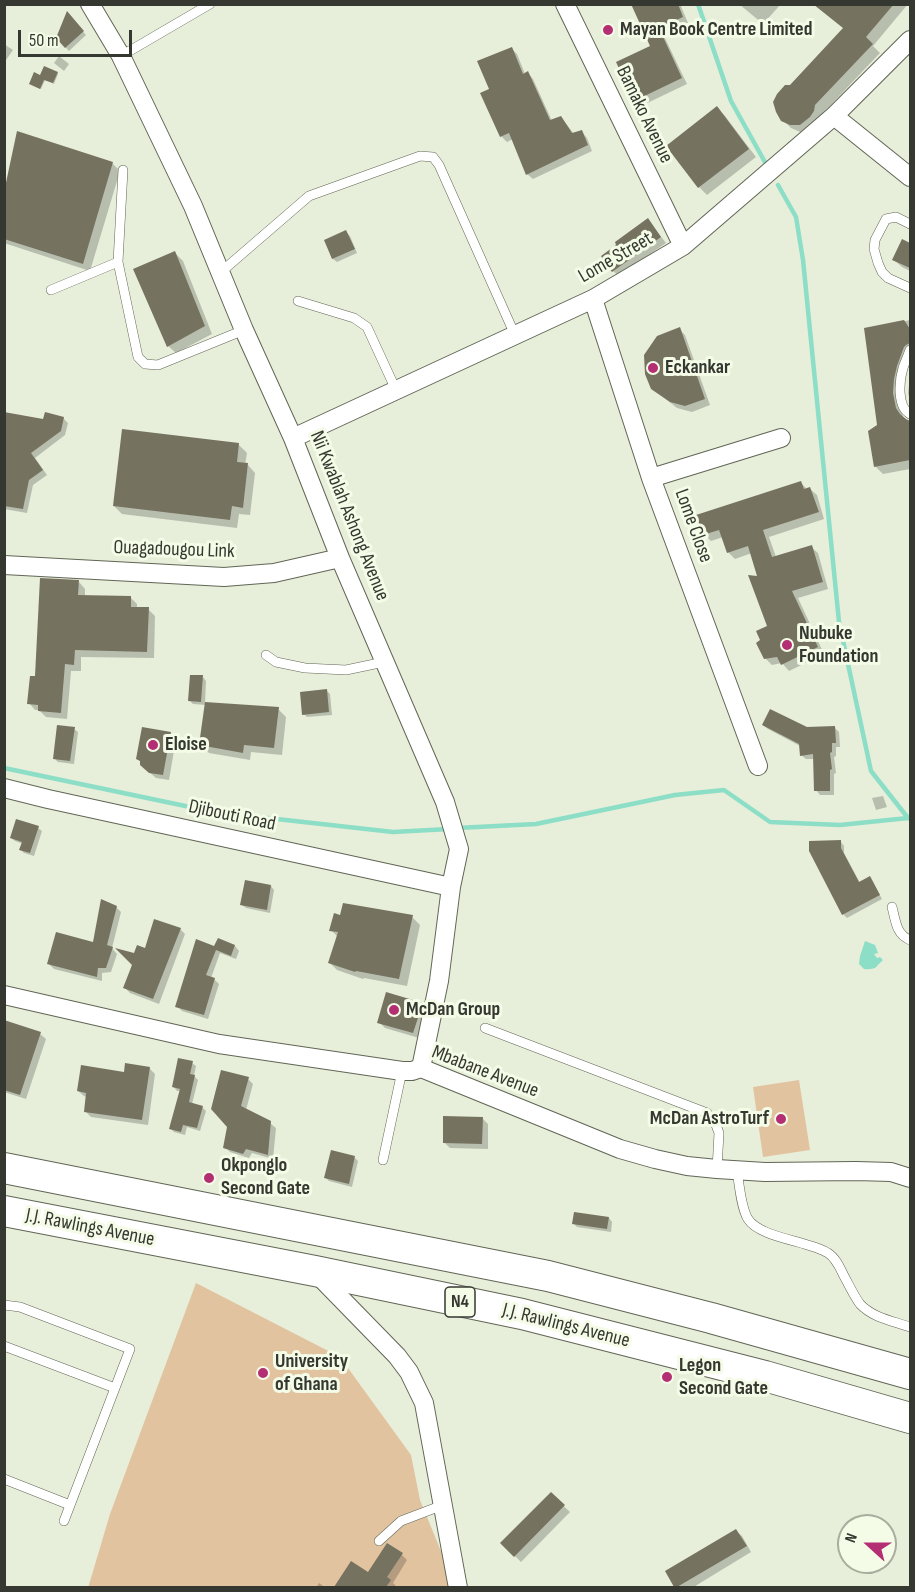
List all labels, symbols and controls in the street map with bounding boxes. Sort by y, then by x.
scale bar [21,18,135,56]
place label: Mayan Book Centre Limited [620,18,812,42]
marker: Mayan Book Centre Limited [601,23,615,37]
text: 50 m [29,30,59,51]
street label: Bamako Avenue [610,63,678,167]
street label: Lome Street [575,227,657,289]
place label: Eckankar [665,356,730,380]
marker: Eckankar [646,361,660,375]
street label: Nii Kwablah Ashong Avenue [304,428,394,604]
street label: Lome Close [669,486,717,566]
street label: Ouagadougou Link [113,536,235,564]
place label: Nubuke Foundation [799,622,878,669]
marker: Nubuke Foundation [780,638,794,652]
place label: Eloise [165,733,207,757]
marker: Eloise [146,738,160,752]
street label: Djibouti Road [186,795,278,837]
place label: McDan Group [406,998,500,1022]
marker: McDan Group [387,1003,401,1017]
street label: Mbabane Avenue [428,1041,542,1103]
place label: McDan AstroTurf [650,1107,769,1131]
marker: McDan AstroTurf [774,1112,788,1126]
place label: Okponglo Second Gate [221,1154,310,1201]
marker: Okponglo Second Gate [202,1171,216,1185]
street label: J.J. Rawlings Avenue [24,1204,156,1252]
road number: N4 [445,1287,475,1317]
street label: J.J. Rawlings Avenue [500,1299,632,1353]
place label: University of Ghana [275,1350,348,1397]
place label: Legon Second Gate [679,1354,768,1401]
marker: University of Ghana [256,1366,270,1380]
marker: Legon Second Gate [660,1370,674,1384]
north arrow [837,1514,897,1574]
text: N [841,1531,862,1545]

